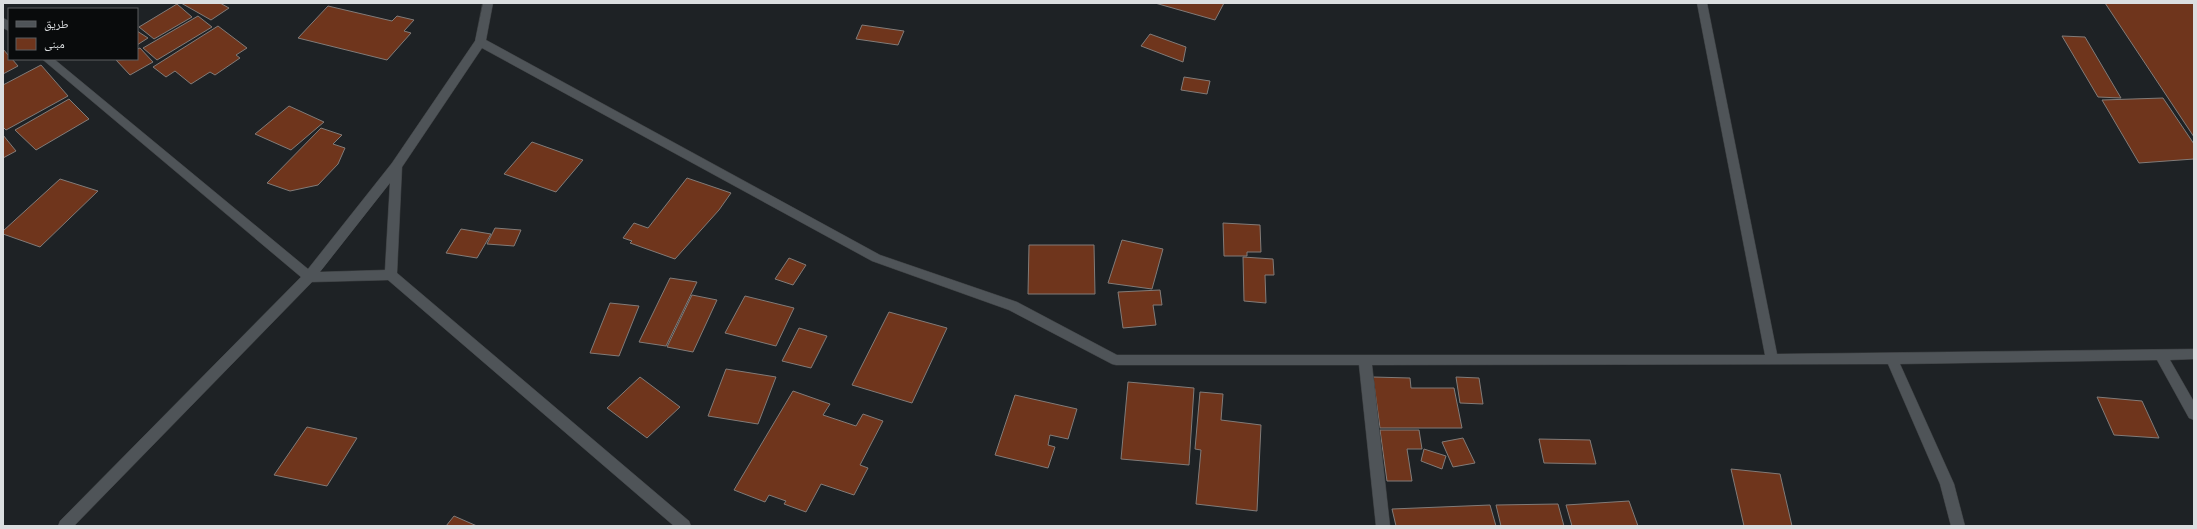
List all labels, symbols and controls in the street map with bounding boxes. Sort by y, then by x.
legend [8,8,138,60]
text: طريق [44,16,69,31]
text: مبنى [44,36,65,51]

